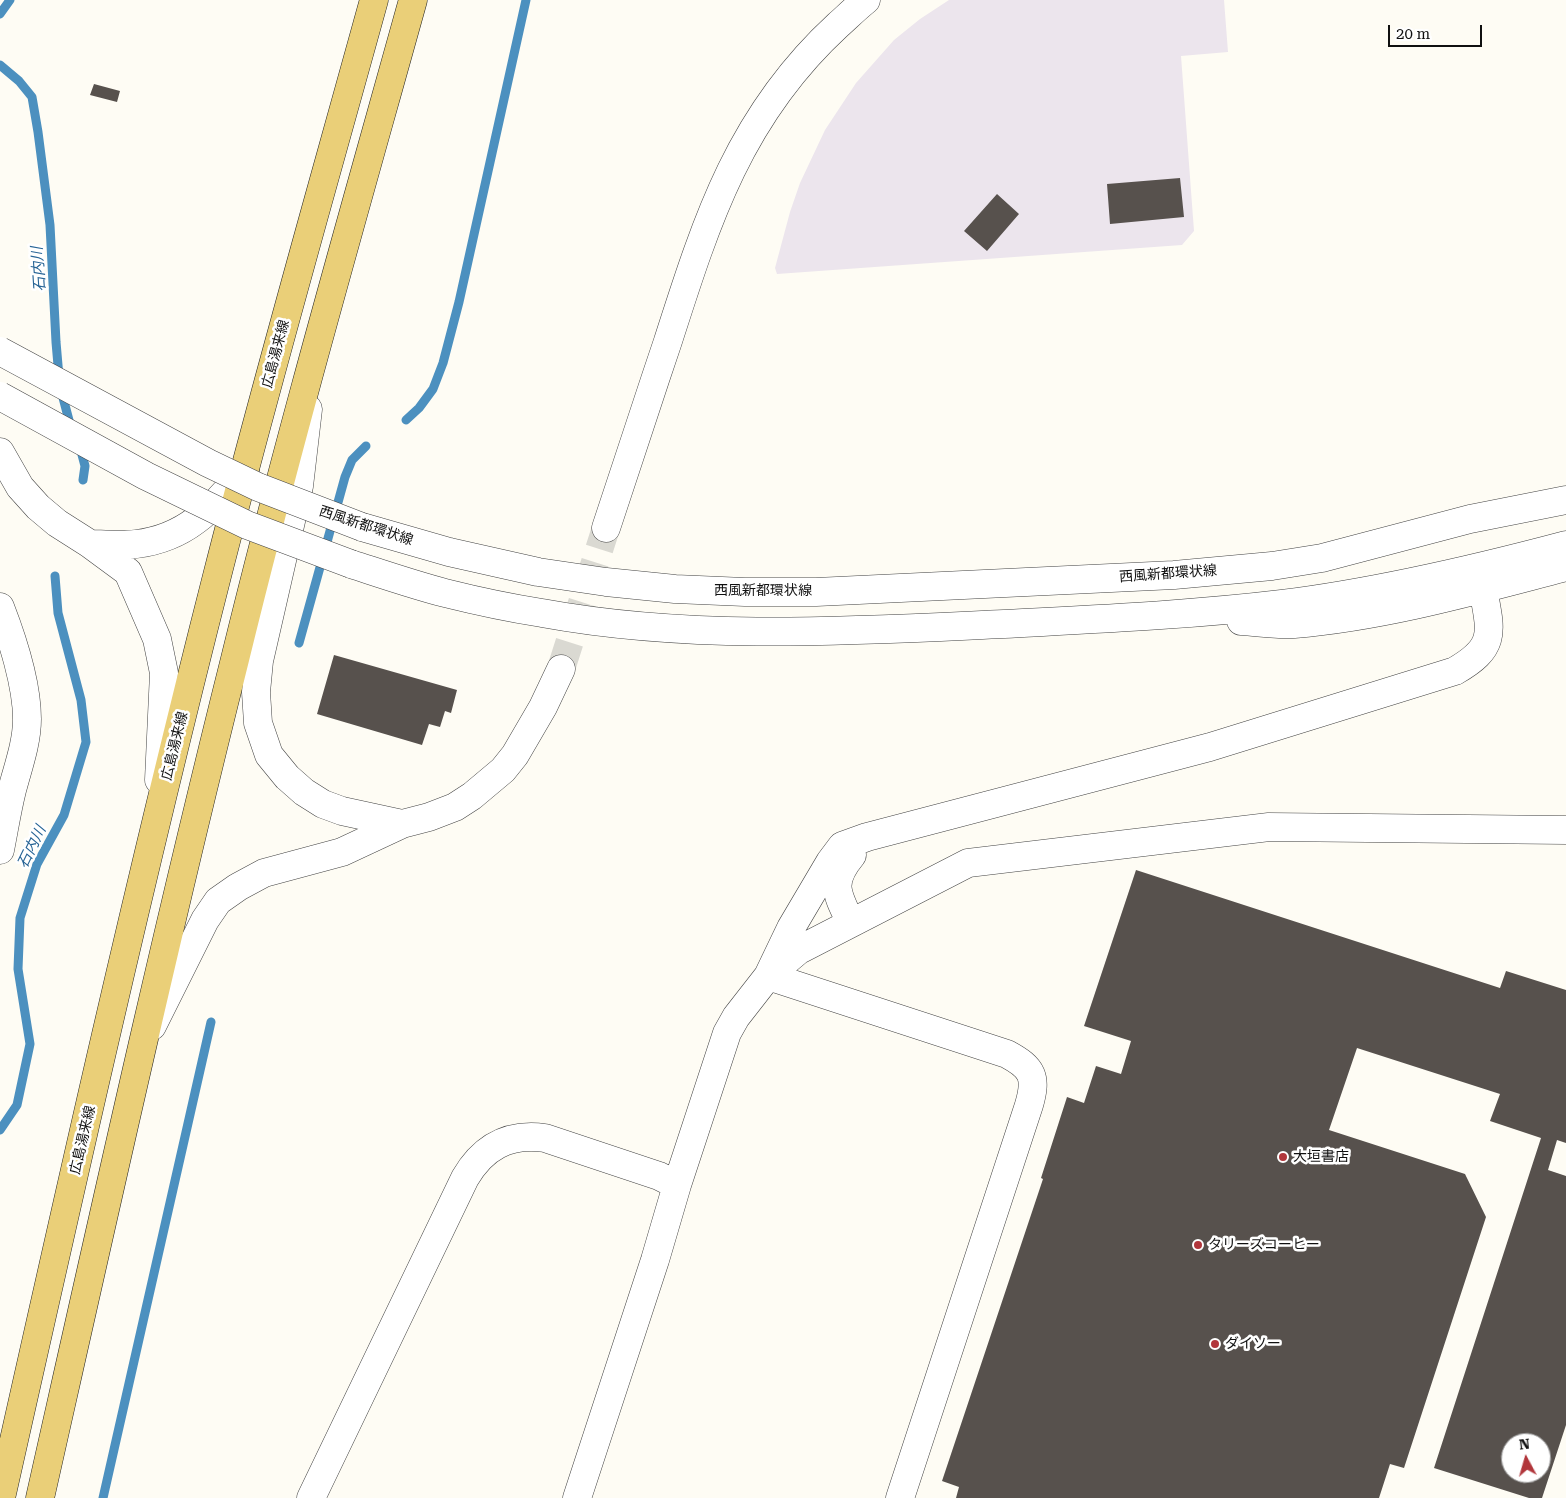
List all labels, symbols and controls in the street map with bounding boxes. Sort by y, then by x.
scale bar [1391,15,1485,47]
text: 20 m [1396,25,1430,43]
water label: 石内川 [28,246,50,292]
street label: 広島湯来線 [259,318,293,390]
street label: 西風新都環状線 [317,503,415,549]
street label: 西風新都環状線 [1119,562,1217,586]
street label: 西風新都環状線 [714,583,812,599]
street label: 広島湯来線 [158,710,192,782]
water label: 石内川 [14,823,50,871]
street label: 広島湯来線 [67,1104,99,1176]
place label: 大垣書店 [1293,1149,1349,1165]
marker: 大垣書店 [1277,1151,1289,1163]
place label: タリーズコーヒー [1208,1237,1320,1253]
marker: タリーズコーヒー [1192,1239,1204,1251]
place label: ダイソー [1225,1336,1281,1352]
marker: ダイソー [1209,1338,1221,1350]
north arrow [1501,1433,1551,1483]
text: N [1518,1436,1531,1453]

